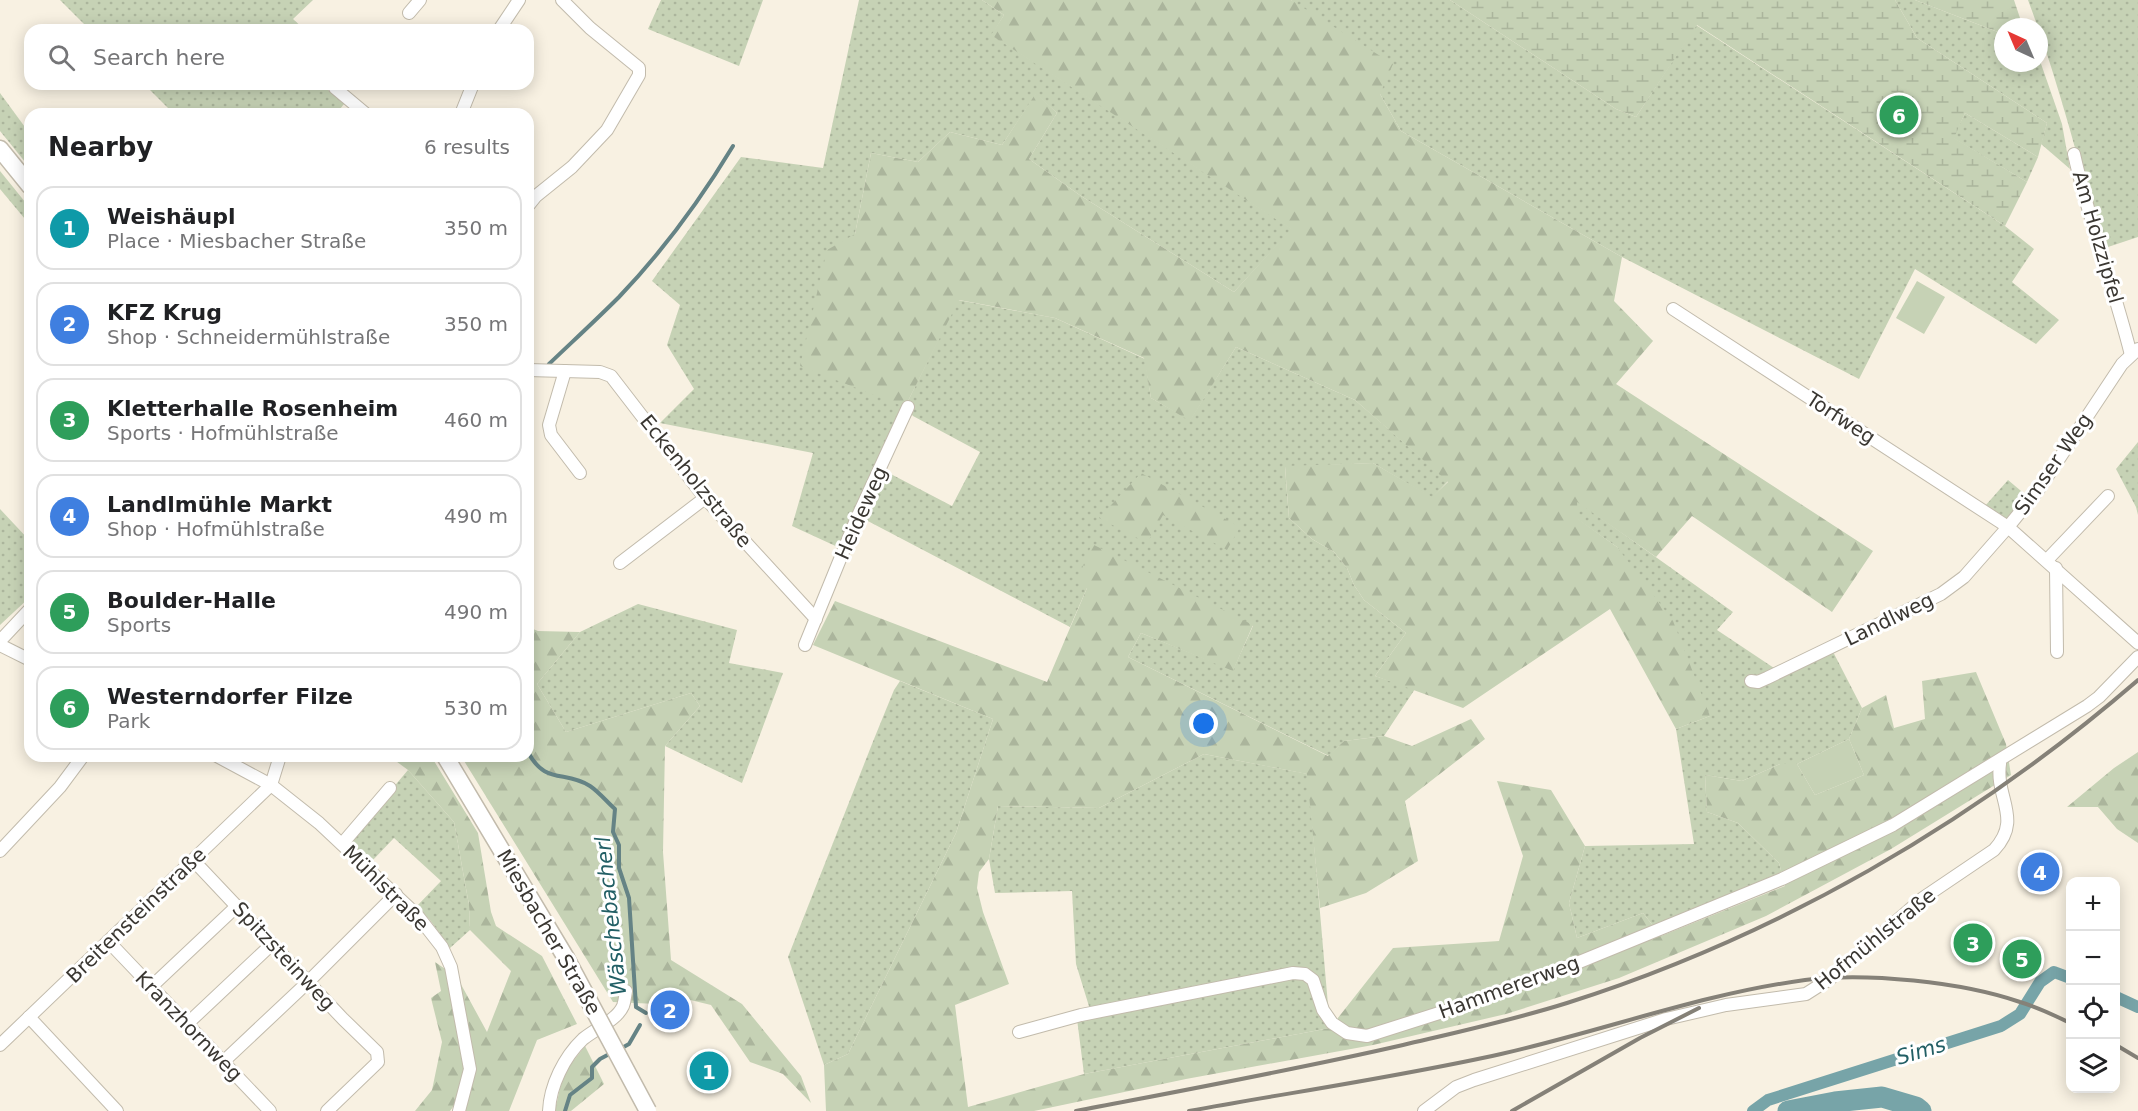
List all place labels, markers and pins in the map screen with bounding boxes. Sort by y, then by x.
pin: 6 [1880,92,1918,138]
pin: 4 [2020,850,2060,894]
pin: 3 [1954,920,1992,966]
pin: 5 [2002,936,2042,982]
pin: 2 [650,988,690,1032]
pin: 1 [690,1048,728,1094]

